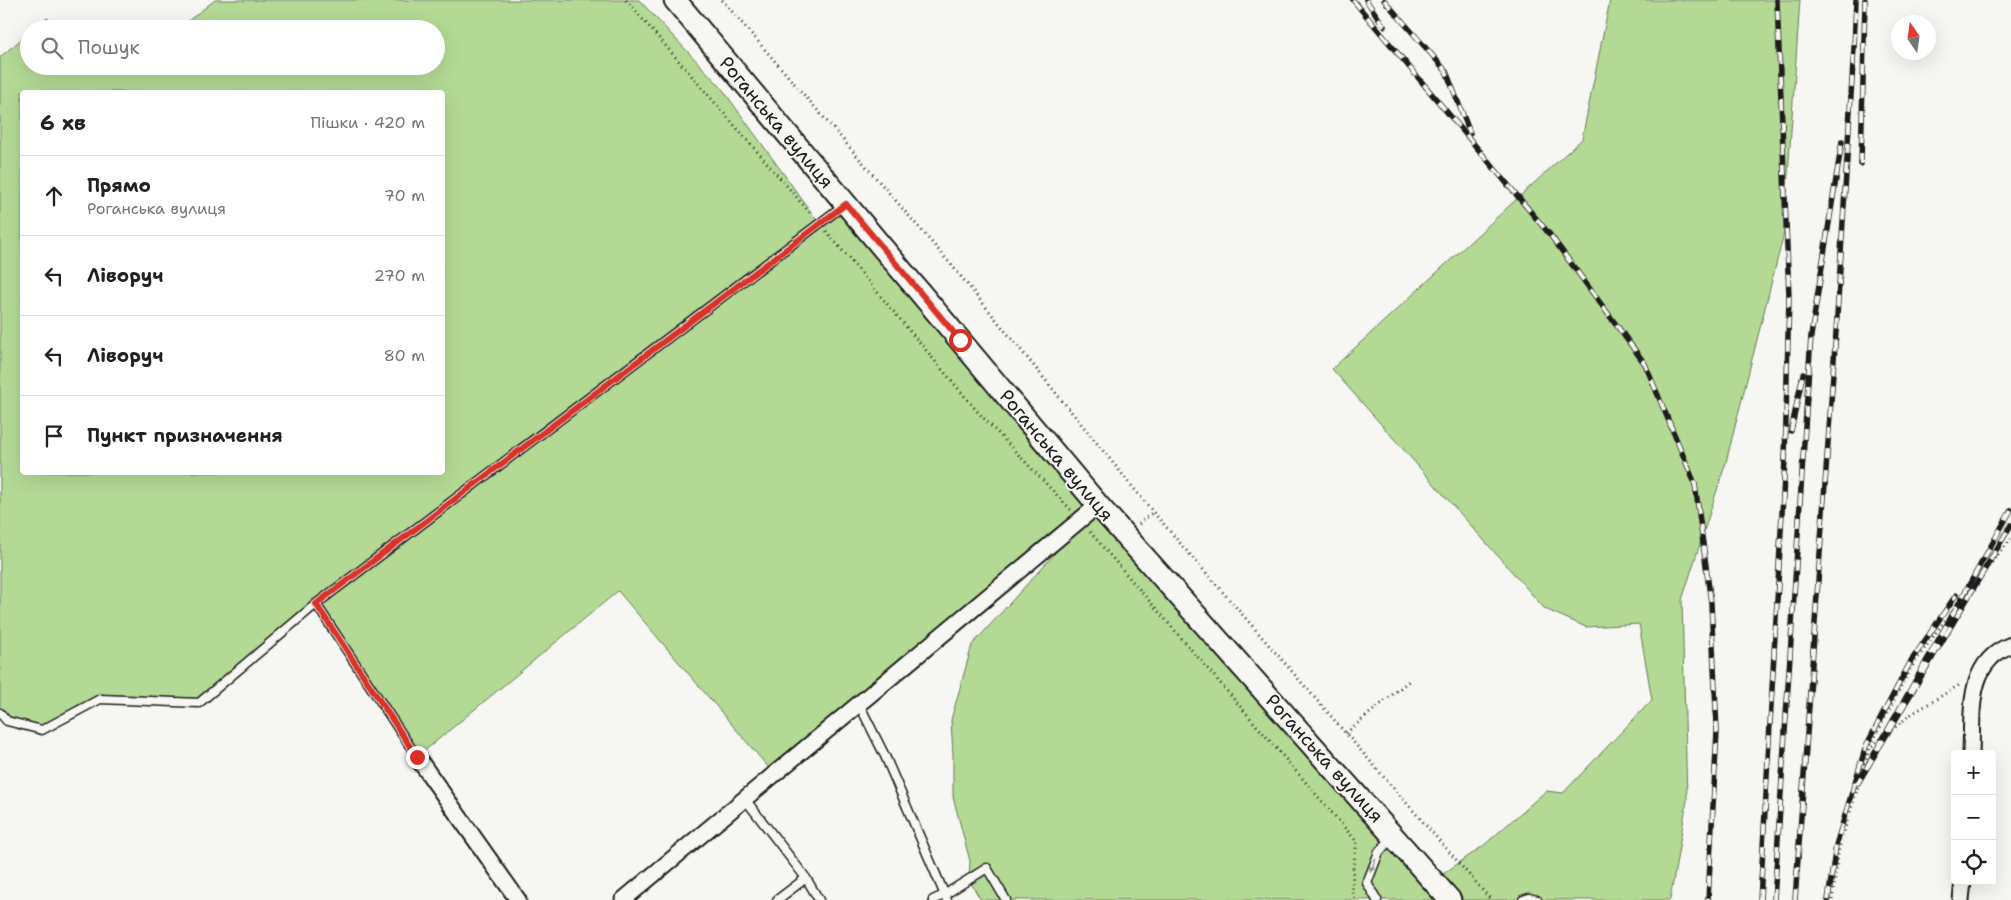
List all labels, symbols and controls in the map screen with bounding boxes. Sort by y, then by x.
north arrow [1891,15,1936,60]
search box [20,20,445,75]
icon: search [38,34,66,62]
text: Пошук [78,35,140,60]
street label: Роганська вулиця [714,51,839,194]
text: 6 хв [40,109,86,137]
text: Пішки · 420 m [311,112,425,133]
text: Прямо [87,173,151,198]
icon: ahead [40,182,68,210]
text: 70 m [384,185,425,206]
text: Роганська вулиця [87,198,226,219]
icon: left [40,262,68,290]
text: Ліворуч [87,263,163,288]
text: 270 m [374,265,425,286]
route start [949,329,972,352]
icon: left [40,342,68,370]
text: Ліворуч [87,343,163,368]
text: 80 m [384,345,425,366]
street label: Роганська вулиця [994,384,1119,527]
icon: arrive [40,422,68,450]
text: Пункт призначення [87,423,283,448]
street label: Роганська вулиця [1260,689,1389,828]
route end [406,746,429,769]
map controls [1951,750,1996,885]
button: + [1951,750,1996,795]
button: − [1951,795,1996,840]
button: locate [1951,840,1996,885]
one-way arrow [1369,859,1376,874]

